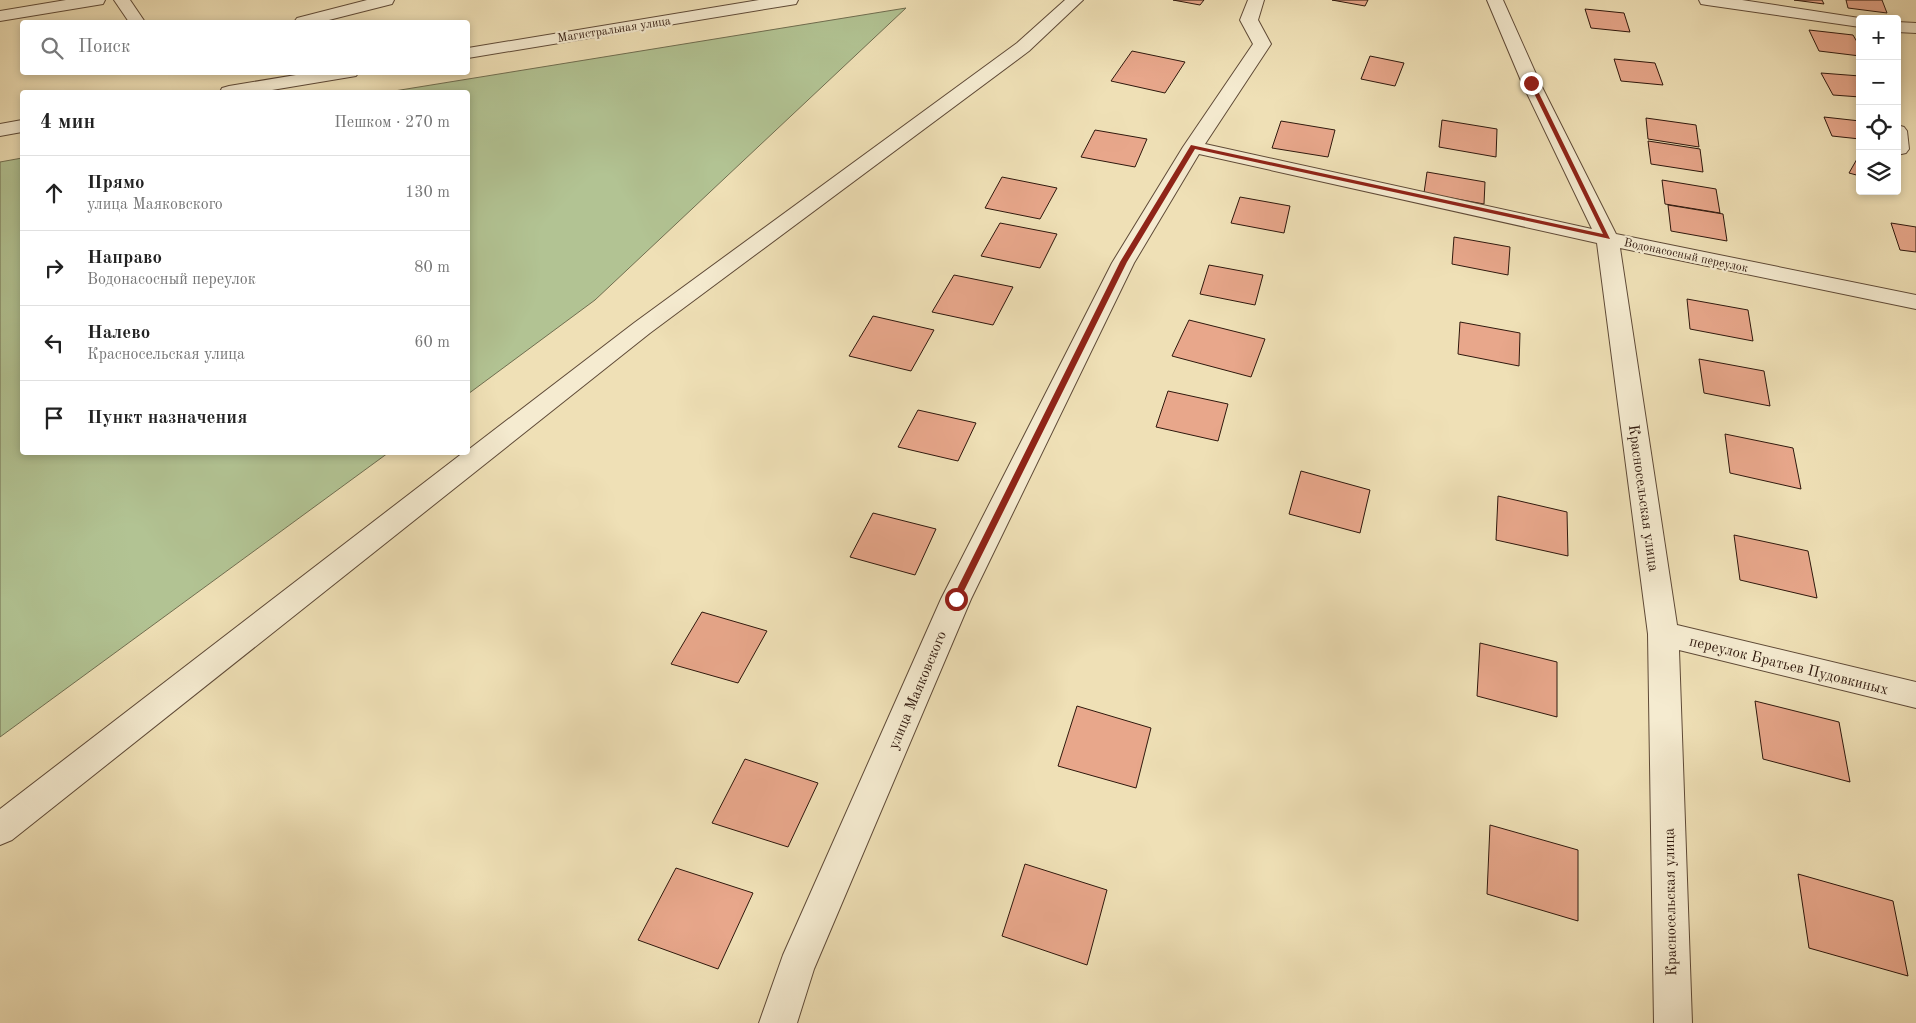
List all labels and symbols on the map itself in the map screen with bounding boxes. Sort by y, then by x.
street label: Магистральная улица [557,15,672,45]
route end [1520,72,1543,95]
street label: Водонасосный переулок [1623,237,1749,275]
street label: Красносельская улица [1625,424,1660,573]
route start [945,588,968,611]
street label: улица Маяковского [887,629,950,752]
street label: переулок Братьев Пудовкиных [1688,634,1890,699]
street label: Красносельская улица [1663,827,1680,976]

